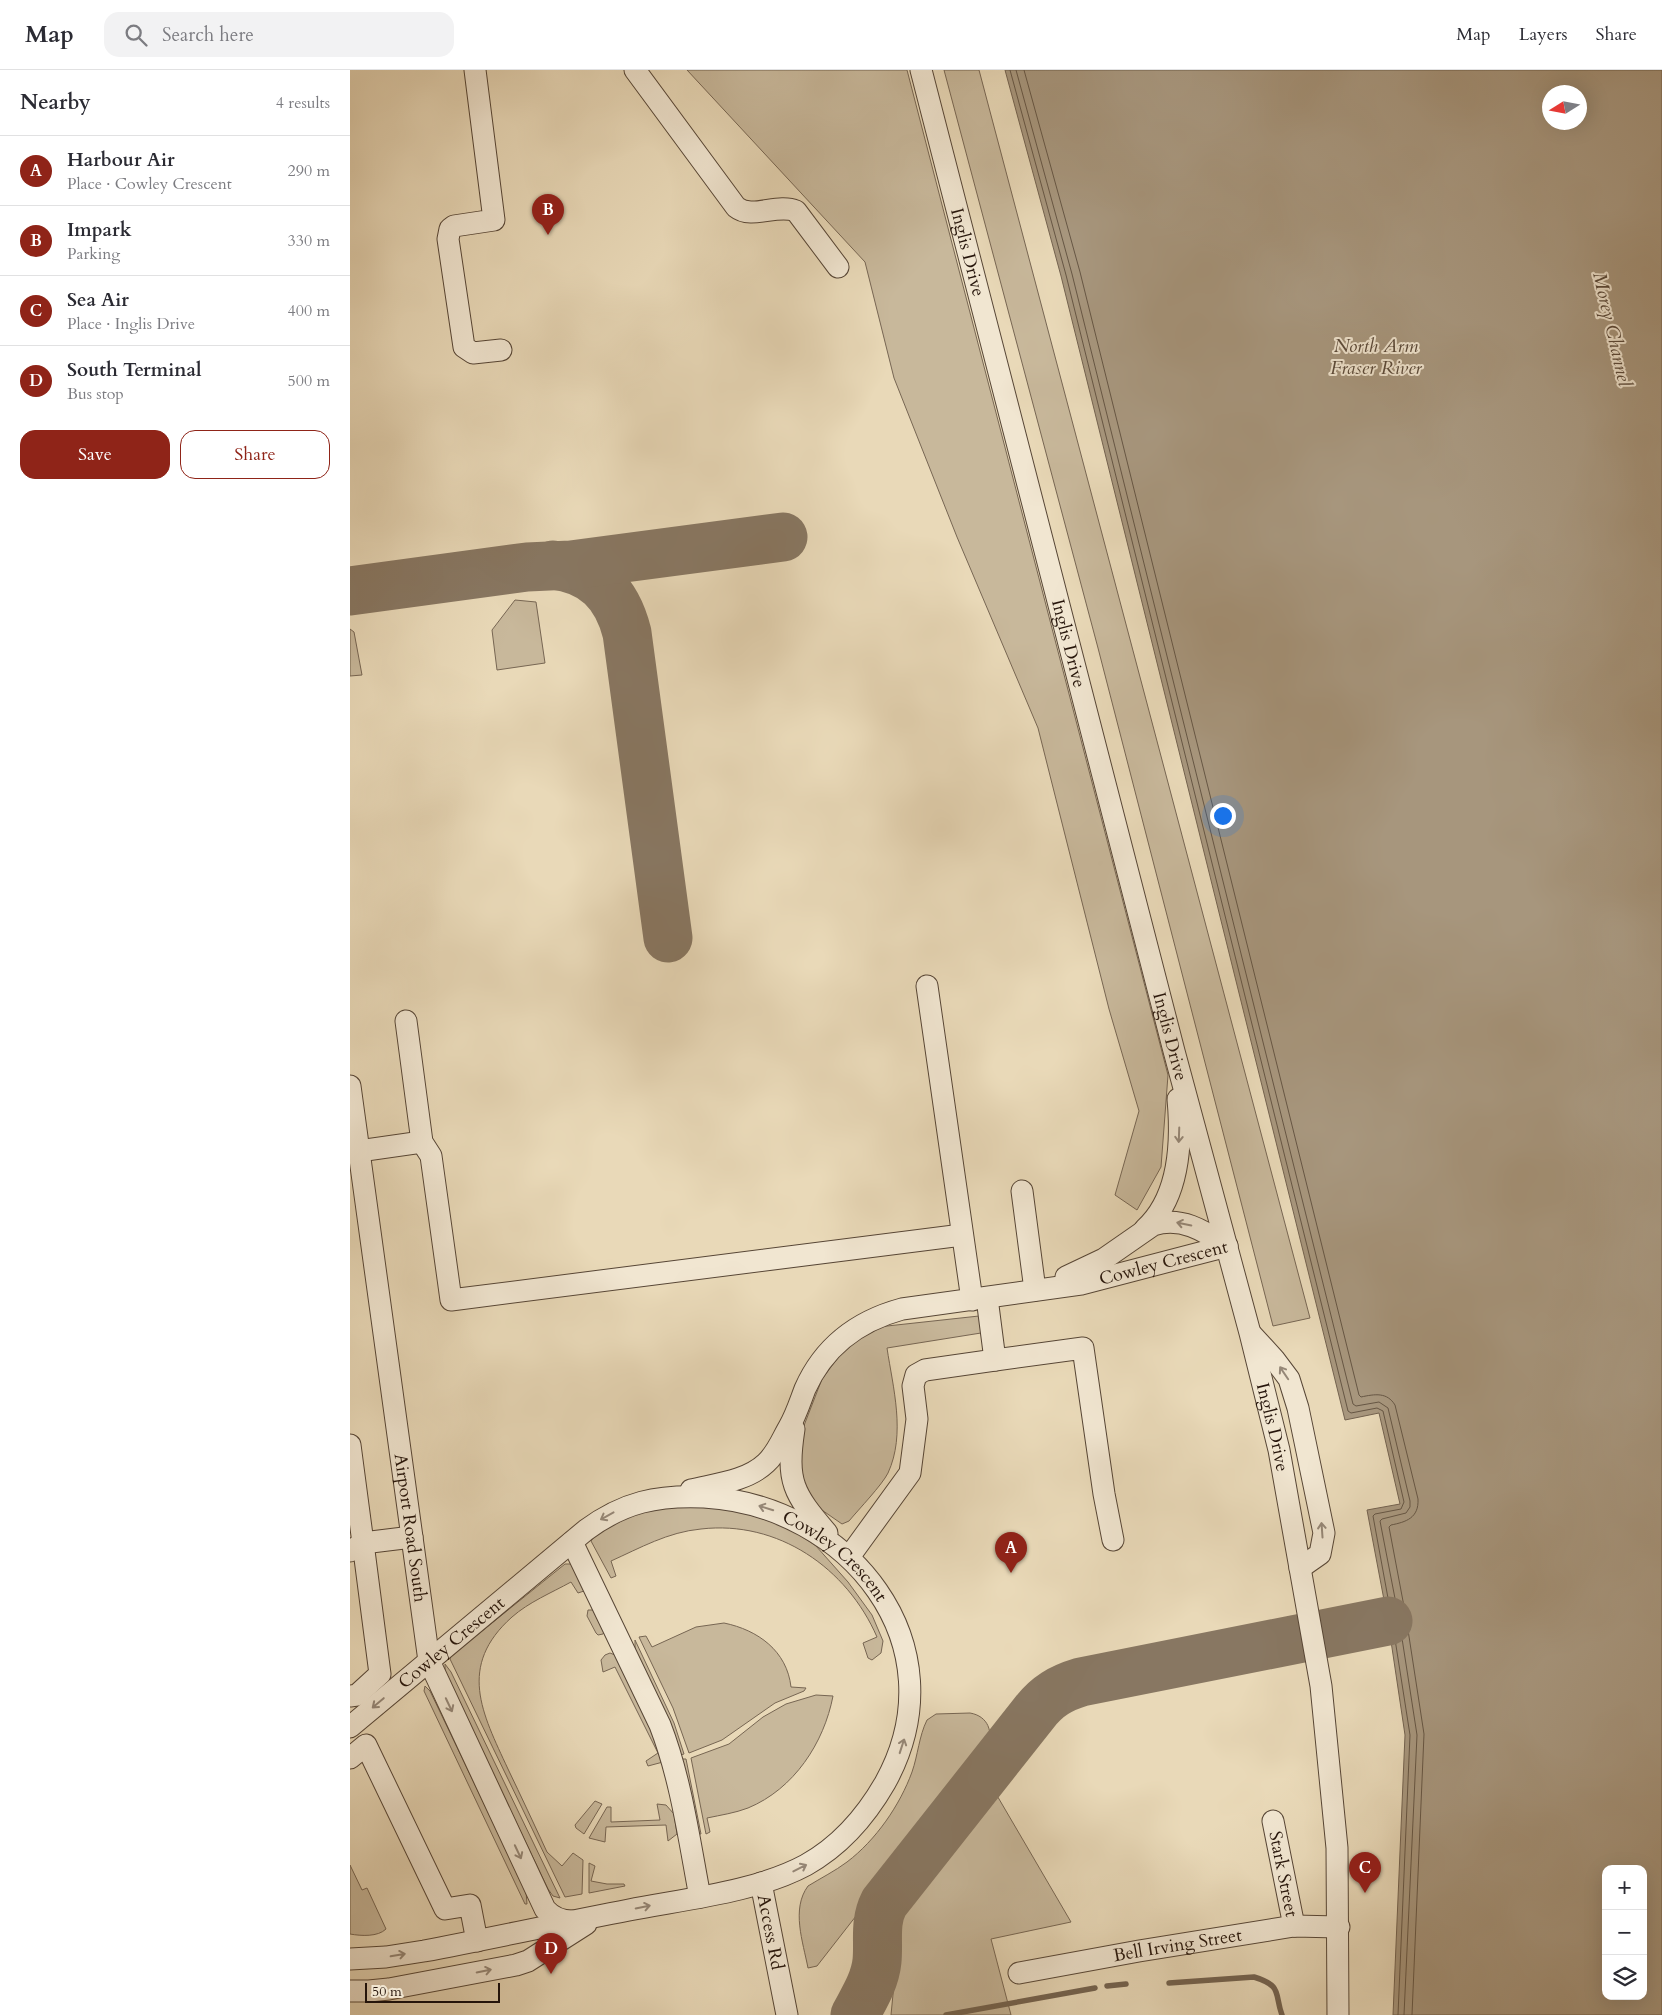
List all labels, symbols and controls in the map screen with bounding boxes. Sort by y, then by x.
search box [104,12,454,57]
text: Map [25,18,74,51]
icon: search [122,21,150,49]
text: Search here [162,22,254,48]
text: Map [1456,22,1491,47]
text: Layers [1519,22,1568,47]
text: Share [1596,22,1637,47]
north arrow [1542,85,1587,130]
text: Nearby [20,88,91,117]
text: 4 results [276,92,330,114]
text: Harbour Air [67,147,175,173]
text: A [30,160,42,182]
text: 290 m [288,160,330,182]
text: Place · Cowley Crescent [67,173,232,195]
pin: B [532,194,564,235]
street label: Inglis Drive [944,205,991,299]
text: Impark [67,217,132,243]
text: B [30,230,42,252]
text: 330 m [288,230,330,252]
text: Parking [67,243,120,265]
water label: Morey Channel [1586,269,1638,390]
text: Sea Air [67,287,129,313]
text: C [30,300,42,322]
text: 400 m [288,300,330,322]
text: Place · Inglis Drive [67,313,195,335]
water label: North Arm Fraser River [1330,333,1422,381]
text: South Terminal [67,357,201,383]
text: D [29,370,43,392]
text: 500 m [288,370,330,392]
text: Bus stop [67,383,124,405]
button: Save [20,430,170,479]
button: Share [180,430,330,479]
street label: Inglis Drive [1045,596,1092,690]
your location [1210,803,1236,829]
street label: Inglis Drive [1146,990,1193,1084]
one-way arrow [1175,1127,1184,1143]
one-way arrow [1177,1219,1193,1228]
street label: Cowley Crescent [1096,1234,1231,1292]
one-way arrow [1279,1367,1289,1381]
street label: Inglis Drive [1250,1380,1295,1474]
street label: Airport Road South [388,1452,433,1604]
one-way arrow [759,1503,775,1513]
street label: Cowley Crescent [778,1505,893,1607]
one-way arrow [600,1512,615,1521]
one-way arrow [1318,1523,1327,1539]
pin: A [995,1532,1027,1573]
street label: Cowley Crescent [393,1591,511,1695]
one-way arrow [445,1697,455,1712]
one-way arrow [372,1698,385,1709]
one-way arrow [897,1738,907,1754]
street label: Stark Street [1262,1829,1304,1919]
one-way arrow [514,1844,524,1859]
pin: C [1349,1852,1381,1893]
one-way arrow [792,1862,807,1872]
map controls [1602,1865,1647,2000]
button: + [1602,1865,1647,1910]
street label: Access Rd [751,1892,790,1972]
one-way arrow [635,1902,651,1912]
button: − [1602,1910,1647,1955]
street label: Bell Irving Street [1111,1923,1244,1968]
pin: D [535,1933,567,1974]
one-way arrow [390,1950,406,1960]
button: layers [1602,1955,1647,2000]
one-way arrow [476,1966,492,1975]
scale bar [365,1980,500,2003]
text: 50 m [372,1982,402,2001]

